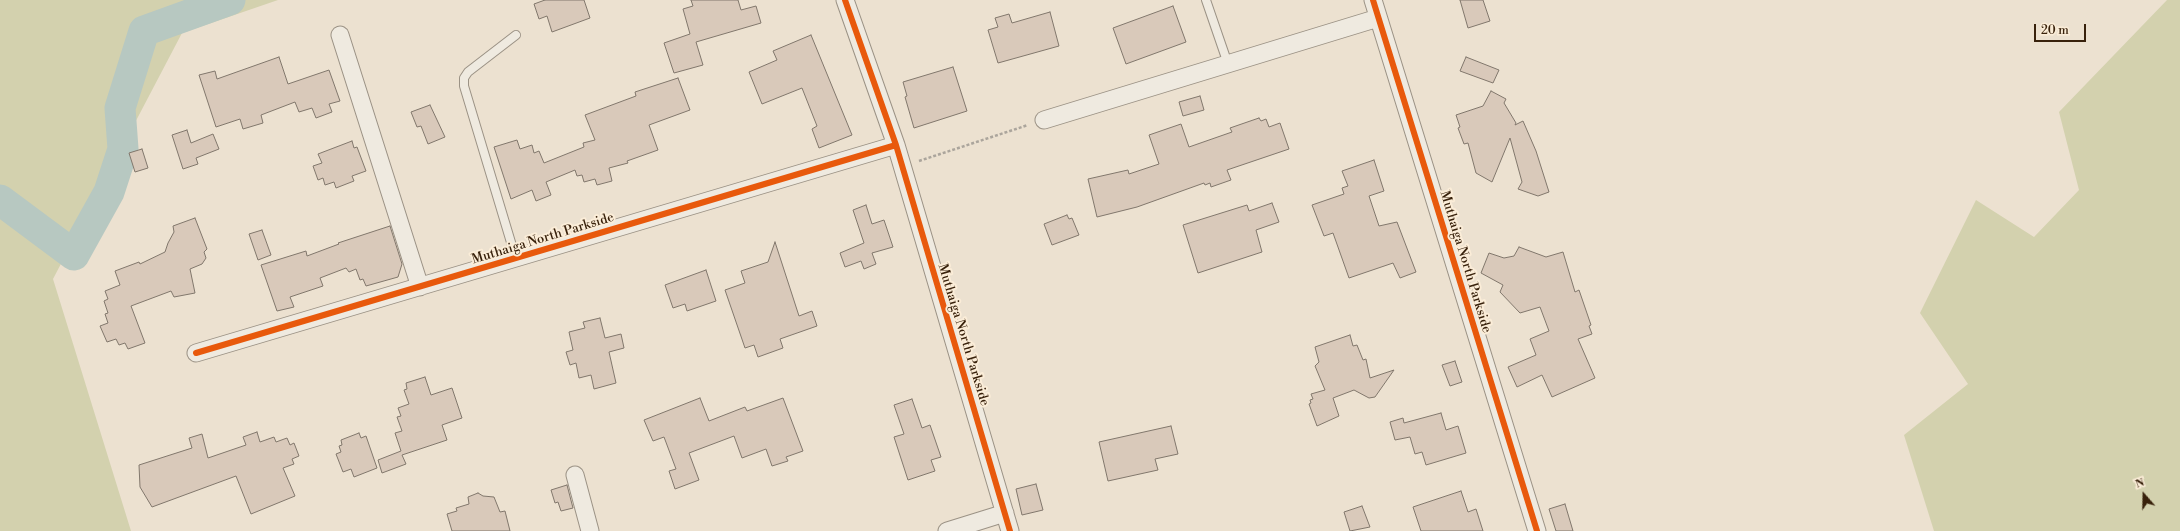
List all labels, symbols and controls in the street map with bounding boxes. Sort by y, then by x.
scale bar [2036,16,2088,42]
text: 20 m [2041,23,2069,38]
street label: Muthaiga North Parkside [1436,189,1494,335]
street label: Muthaiga North Parkside [470,210,616,268]
street label: Muthaiga North Parkside [934,262,992,408]
north arrow [2124,475,2164,515]
text: N [2133,476,2146,492]

